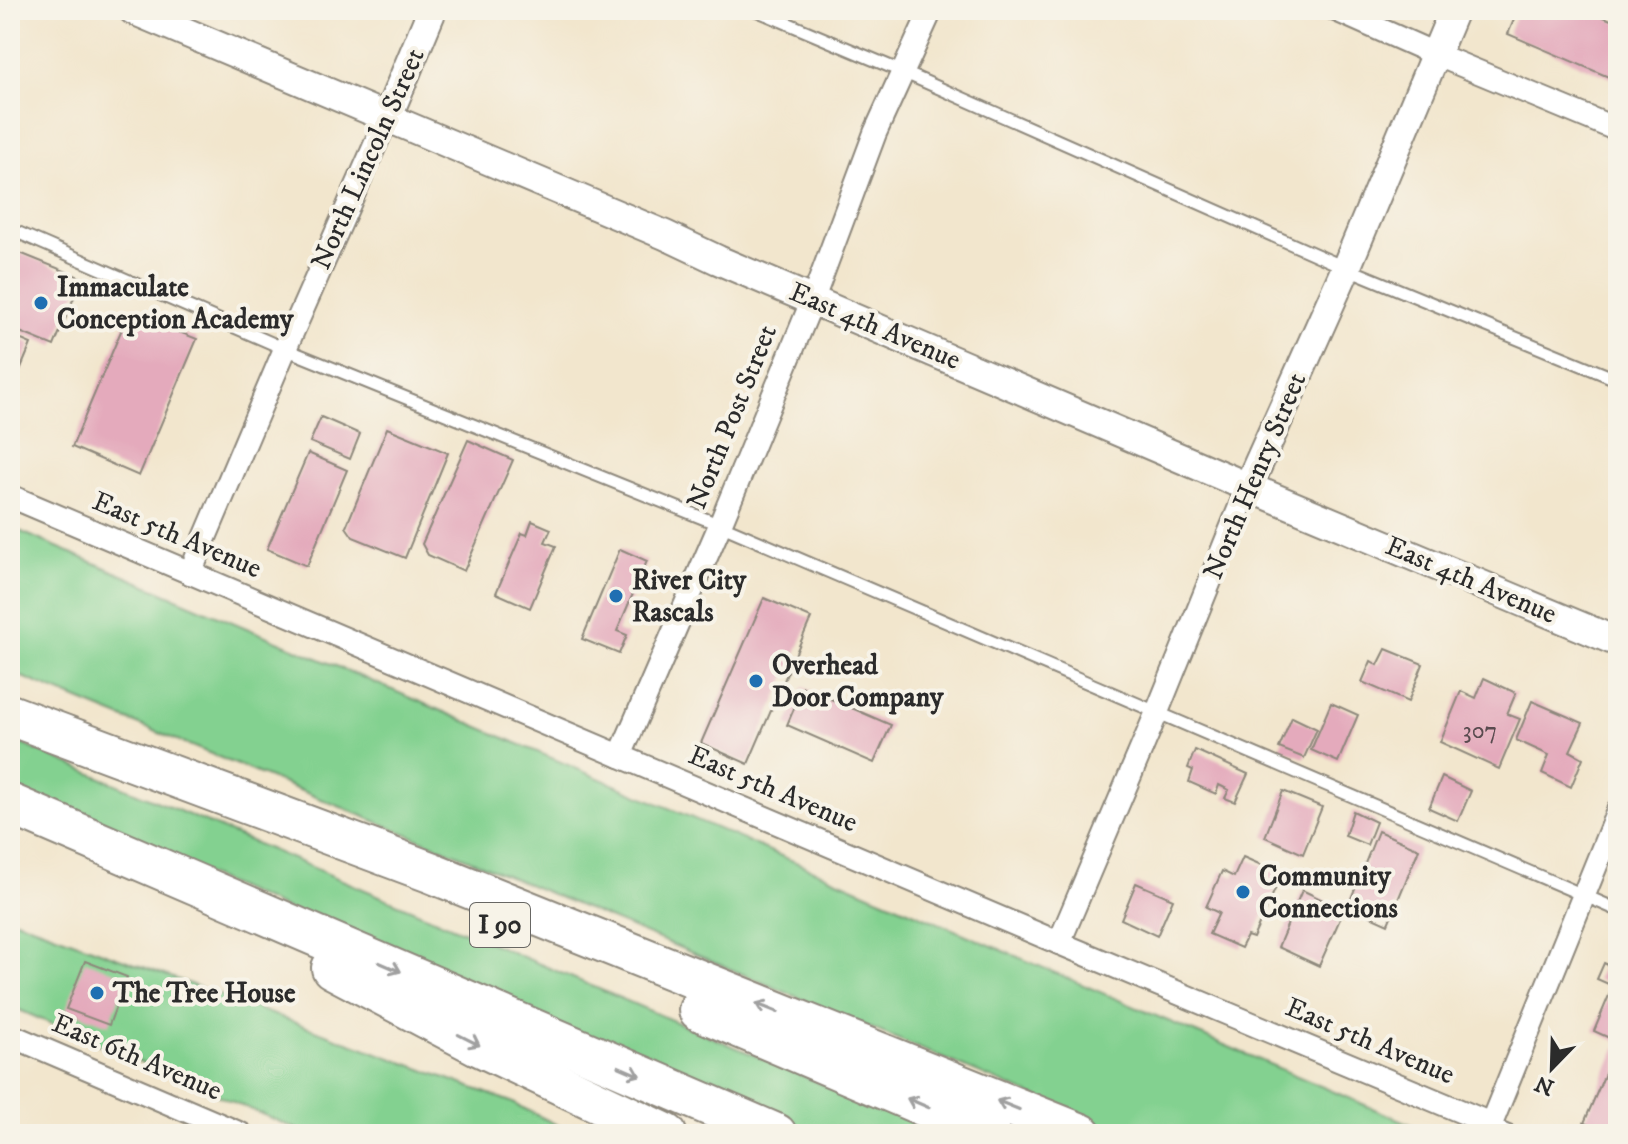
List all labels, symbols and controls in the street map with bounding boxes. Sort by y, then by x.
street label: North Lincoln Street [303,43,433,275]
place label: Immaculate Conception Academy [57,270,294,337]
street label: East 4th Avenue [784,274,966,378]
marker: Immaculate Conception Academy [32,294,50,312]
street label: North Post Street [679,320,785,514]
street label: North Henry Street [1196,367,1314,585]
street label: East 5th Avenue [87,484,267,586]
street label: East 4th Avenue [1380,528,1562,632]
place label: River City Rascals [632,563,747,630]
marker: River City Rascals [607,587,625,605]
place label: Overhead Door Company [772,648,944,715]
marker: Overhead Door Company [747,672,765,690]
house number: 307 [1463,716,1497,746]
street label: East 5th Avenue [683,738,863,840]
place label: Community Connections [1259,859,1398,926]
marker: Community Connections [1234,883,1252,901]
road number: I 90 [470,903,530,947]
one-way arrow [378,961,402,976]
place label: The Tree House [112,976,296,1011]
marker: The Tree House [88,984,106,1002]
street label: East 5th Avenue [1280,990,1460,1092]
one-way arrow [755,1000,780,1014]
street label: East 6th Avenue [47,1006,227,1108]
north arrow [1512,1028,1592,1108]
one-way arrow [456,1033,480,1048]
one-way arrow [616,1064,641,1079]
text: N [1531,1069,1558,1101]
one-way arrow [906,1095,931,1110]
one-way arrow [996,1097,1021,1111]

